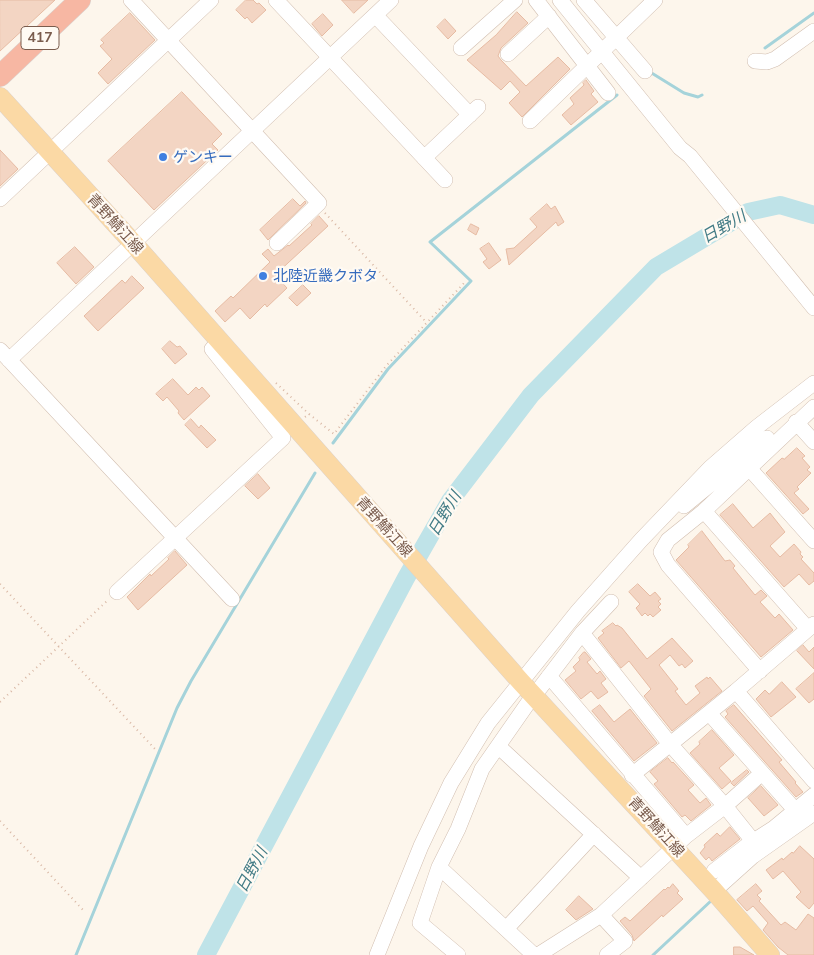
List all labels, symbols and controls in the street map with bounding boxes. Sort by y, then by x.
road number: 417 [21,26,59,49]
place label: ゲンキー [173,148,233,166]
marker: ゲンキー [157,151,169,163]
street label: 青野鯖江線 [83,190,147,258]
water label: 日野川 [698,207,750,247]
place label: 北陸近畿クボタ [273,267,378,285]
marker: 北陸近畿クボタ [257,270,269,282]
water label: 日野川 [424,488,466,540]
street label: 青野鯖江線 [352,493,416,561]
street label: 青野鯖江線 [624,793,688,861]
water label: 日野川 [232,844,272,896]

